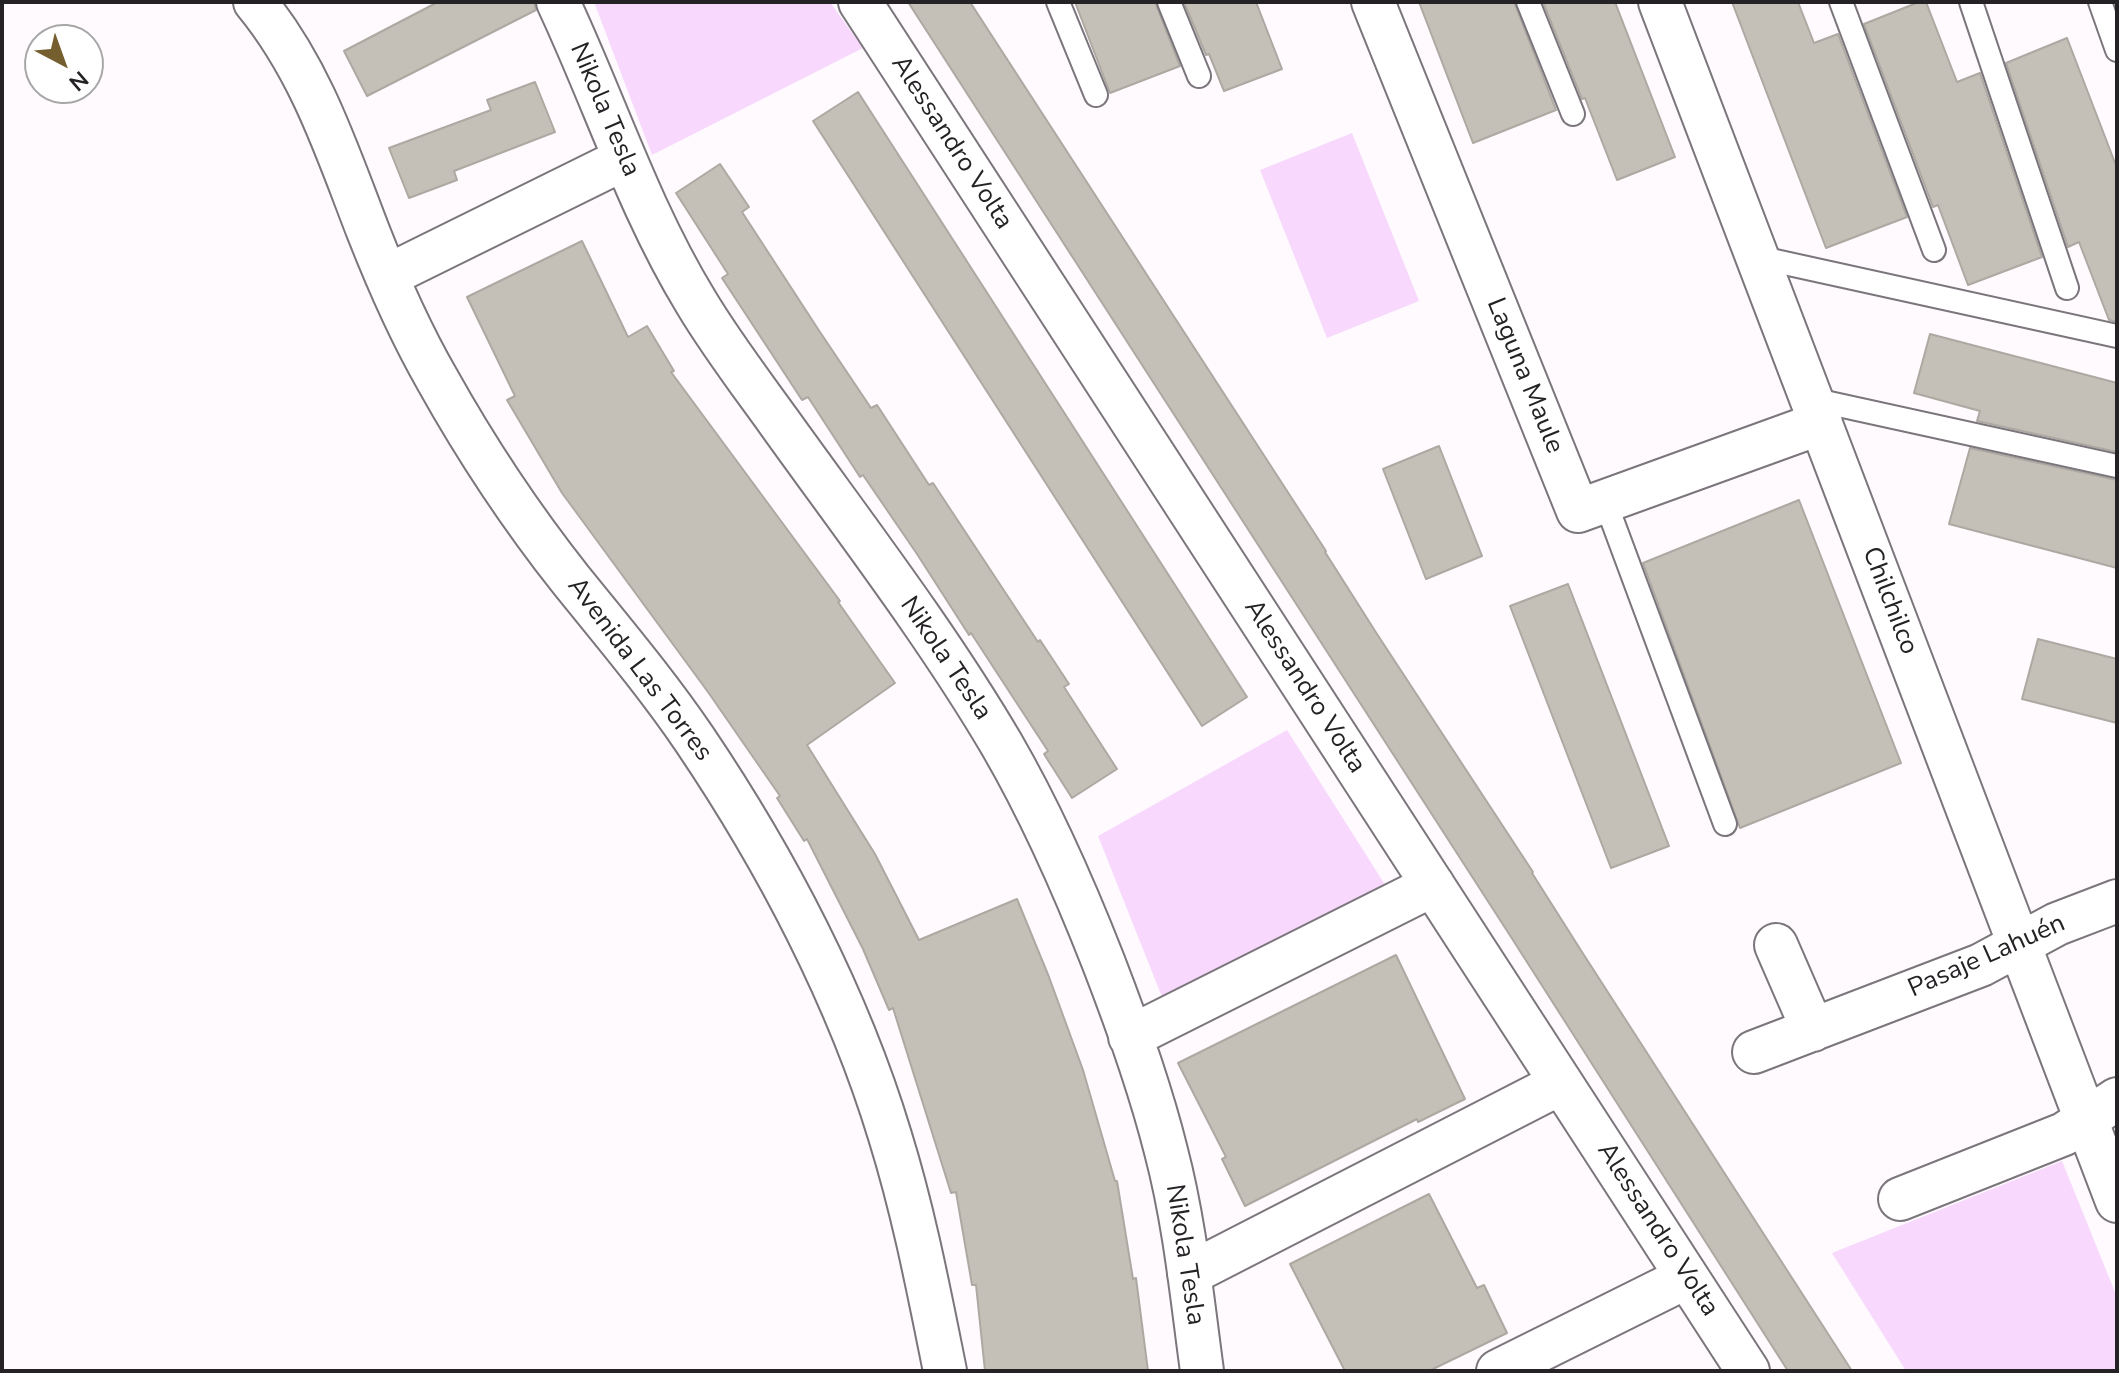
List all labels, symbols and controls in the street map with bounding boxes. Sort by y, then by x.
north arrow [24,24,104,104]
street label: Nikola Tesla [562,39,646,181]
street label: Alessandro Volta [883,50,1019,236]
text: N [62,64,94,97]
street label: Laguna Maule [1479,294,1569,458]
street label: Chilchilco [1854,543,1924,659]
street label: Avenida Las Torres [560,572,718,768]
street label: Nikola Tesla [892,591,998,727]
street label: Alessandro Volta [1236,594,1372,780]
street label: Pasaje Lahuén [1904,909,2070,1005]
street label: Alessandro Volta [1589,1137,1725,1323]
street label: Nikola Tesla [1157,1182,1211,1328]

